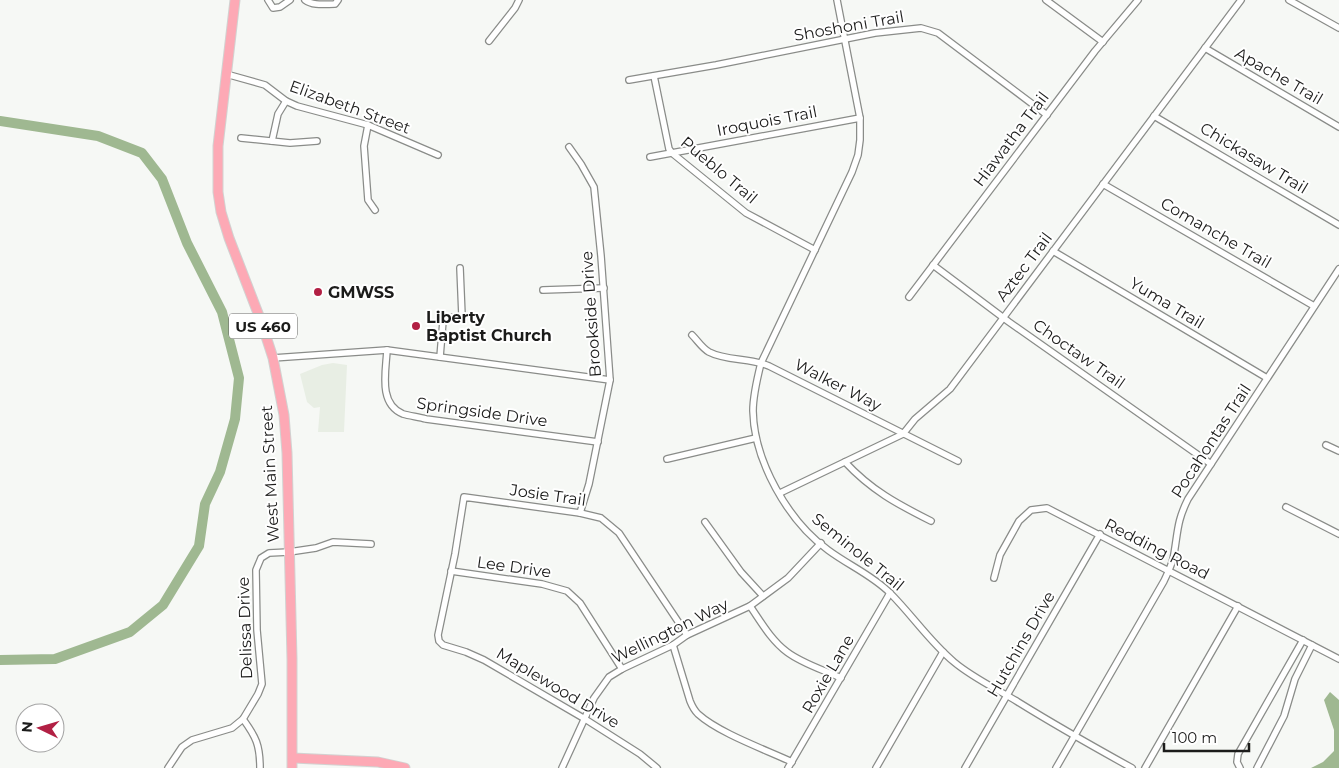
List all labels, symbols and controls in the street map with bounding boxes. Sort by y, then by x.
street label: Shoshoni Trail [792,7,906,45]
street label: Apache Trail [1232,43,1326,109]
street label: Elizabeth Street [287,76,414,138]
street label: Hiawatha Trail [969,88,1053,190]
street label: Iroquois Trail [715,102,819,140]
street label: Chickasaw Trail [1197,118,1311,198]
street label: Pueblo Trail [677,132,761,208]
street label: Comanche Trail [1157,194,1275,272]
street label: Aztec Trail [992,229,1056,305]
street label: Brookside Drive [577,250,605,378]
street label: Yuma Trail [1126,273,1208,333]
place label: GMWSS [328,283,394,302]
marker: GMWSS [312,286,324,298]
place label: Liberty Baptist Church [426,308,552,345]
road number: US 460 [229,314,297,338]
street label: Choctaw Trail [1029,315,1129,393]
marker: Liberty Baptist Church [410,320,422,332]
street label: Walker Way [791,355,885,415]
street label: Pocahontas Trail [1167,381,1255,501]
street label: Springside Drive [415,393,549,431]
street label: West Main Street [257,404,283,543]
street label: Josie Trail [508,480,587,510]
street label: Seminole Trail [808,509,908,595]
street label: Redding Road [1101,514,1213,584]
street label: Lee Drive [476,552,552,582]
street label: Delissa Drive [234,576,256,680]
street label: Hutchins Drive [983,588,1059,700]
street label: Wellington Way [609,594,732,667]
street label: Roxie Lane [798,631,858,717]
street label: Maplewood Drive [493,644,623,732]
north arrow [15,703,65,753]
text: N [18,720,37,733]
scale bar [1164,720,1249,752]
text: 100 m [1172,728,1217,747]

